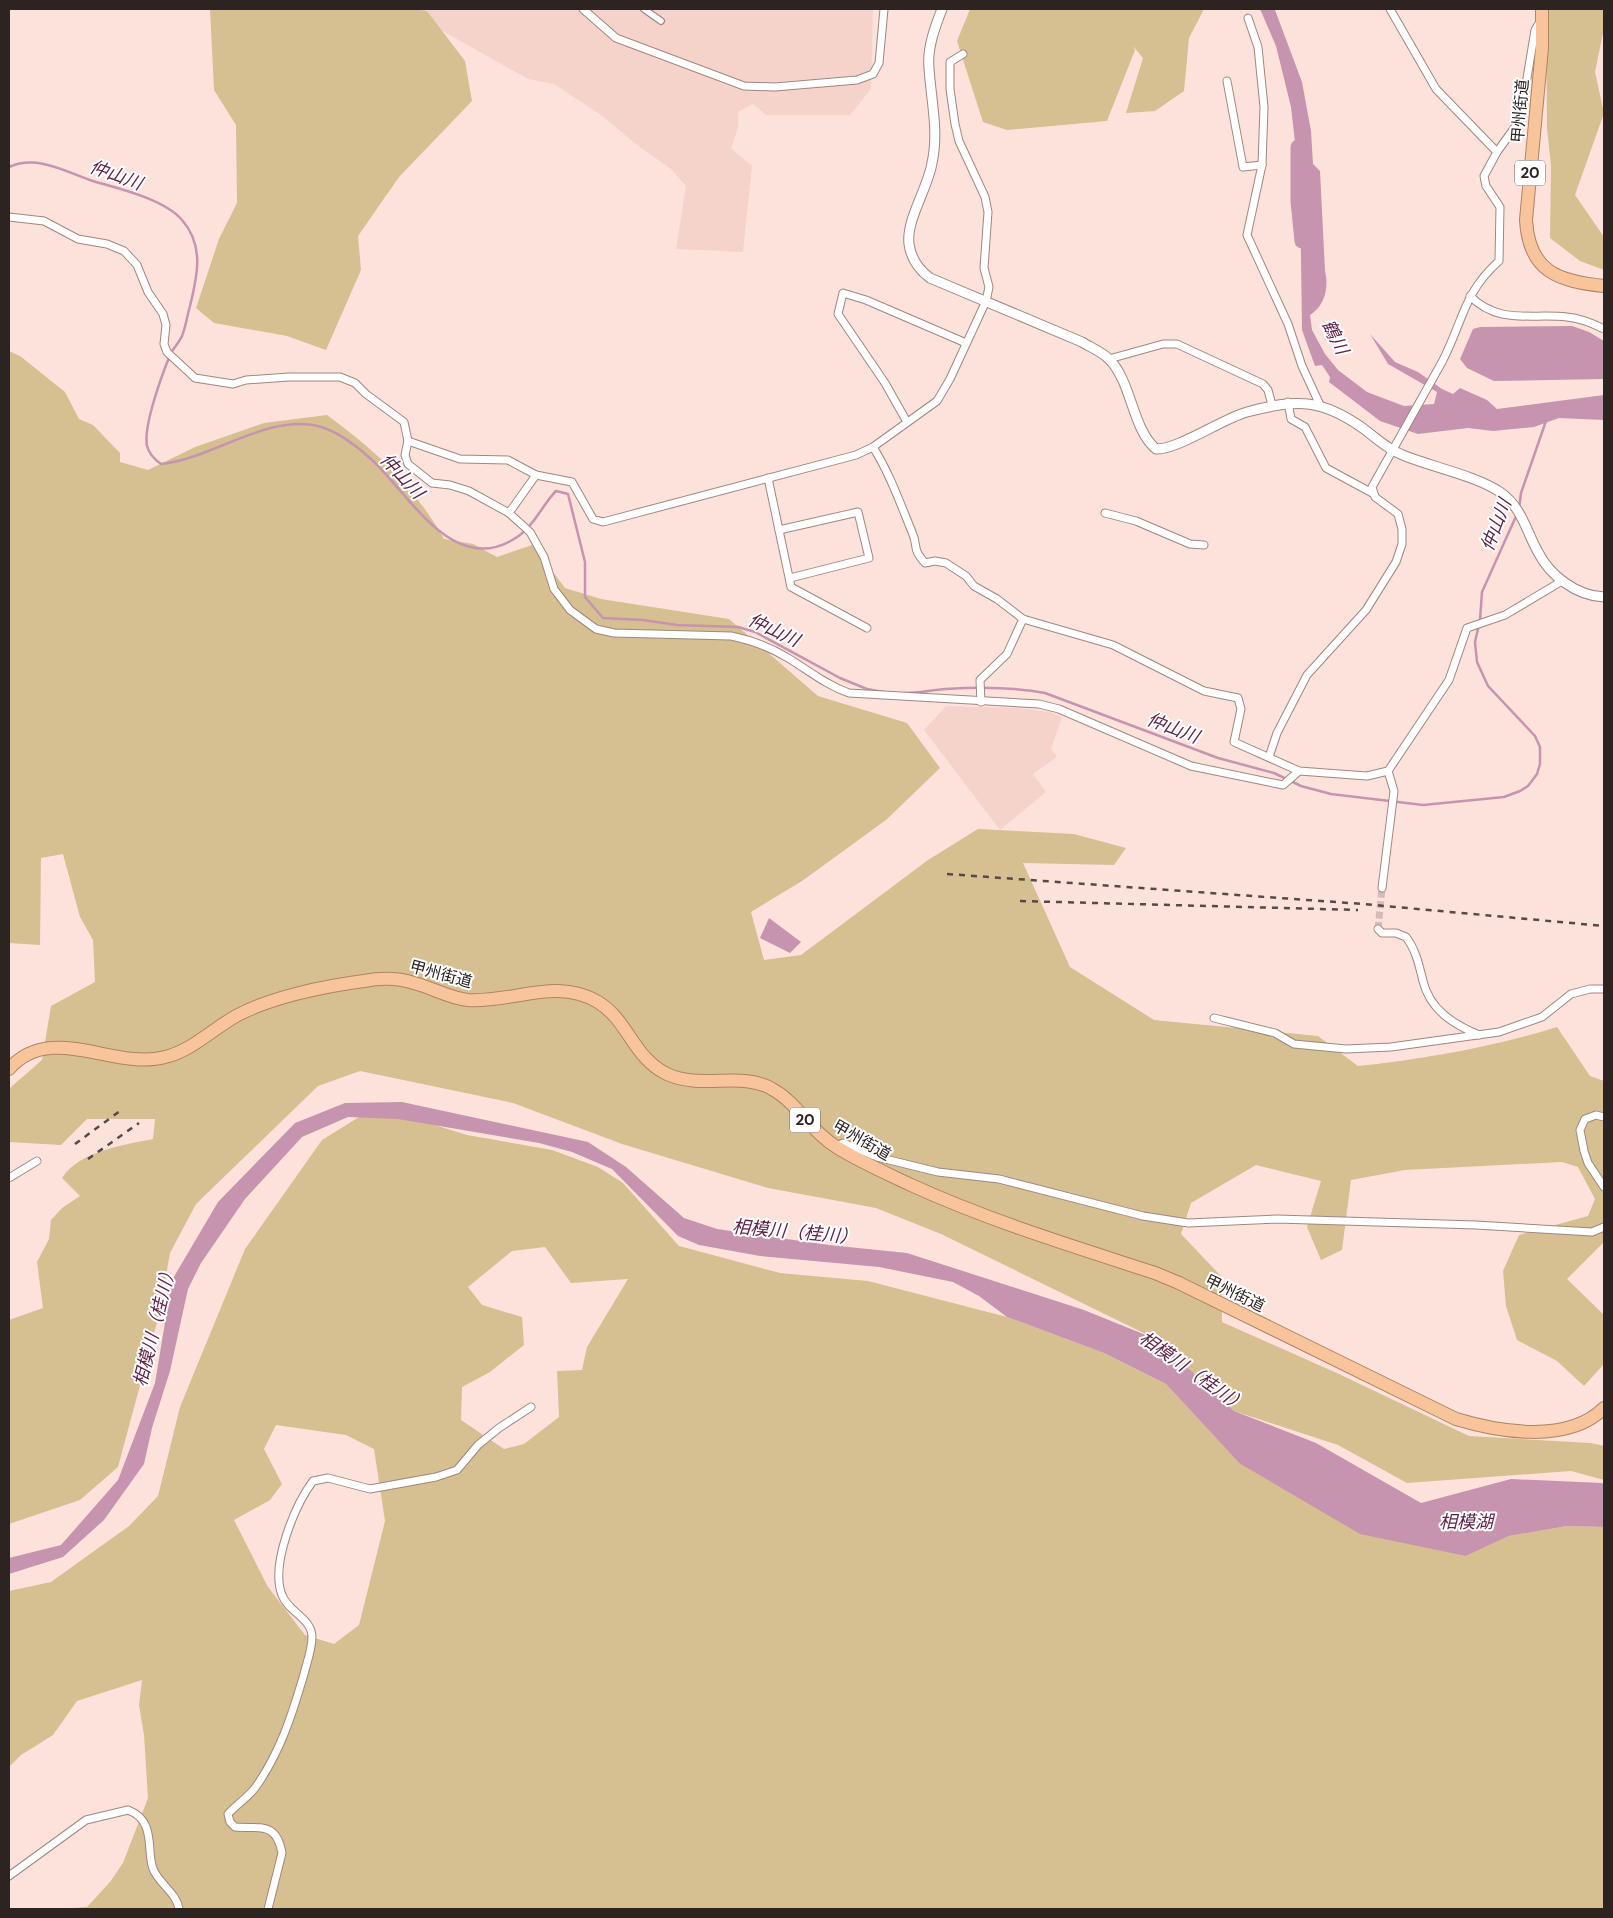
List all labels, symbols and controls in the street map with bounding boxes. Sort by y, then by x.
street label: 甲州街道 [1507,78,1533,144]
water label: 仲山川 [87,154,147,196]
road number: 20 [1515,160,1545,186]
water label: 鶴川 [1316,316,1355,360]
water label: 仲山川 [375,448,431,505]
water label: 仲山川 [1475,494,1518,555]
water label: 仲山川 [744,608,805,653]
water label: 仲山川 [1143,707,1204,750]
street label: 甲州街道 [407,956,475,992]
road number: 20 [790,1108,820,1132]
street label: 甲州街道 [829,1115,895,1165]
water label: 相模川（桂川） [731,1215,859,1249]
water label: 相模川（桂川） [128,1261,182,1389]
street label: 甲州街道 [1202,1270,1268,1316]
water label: 相模川（桂川） [1135,1326,1251,1418]
water label: 相模湖 [1439,1510,1496,1534]

